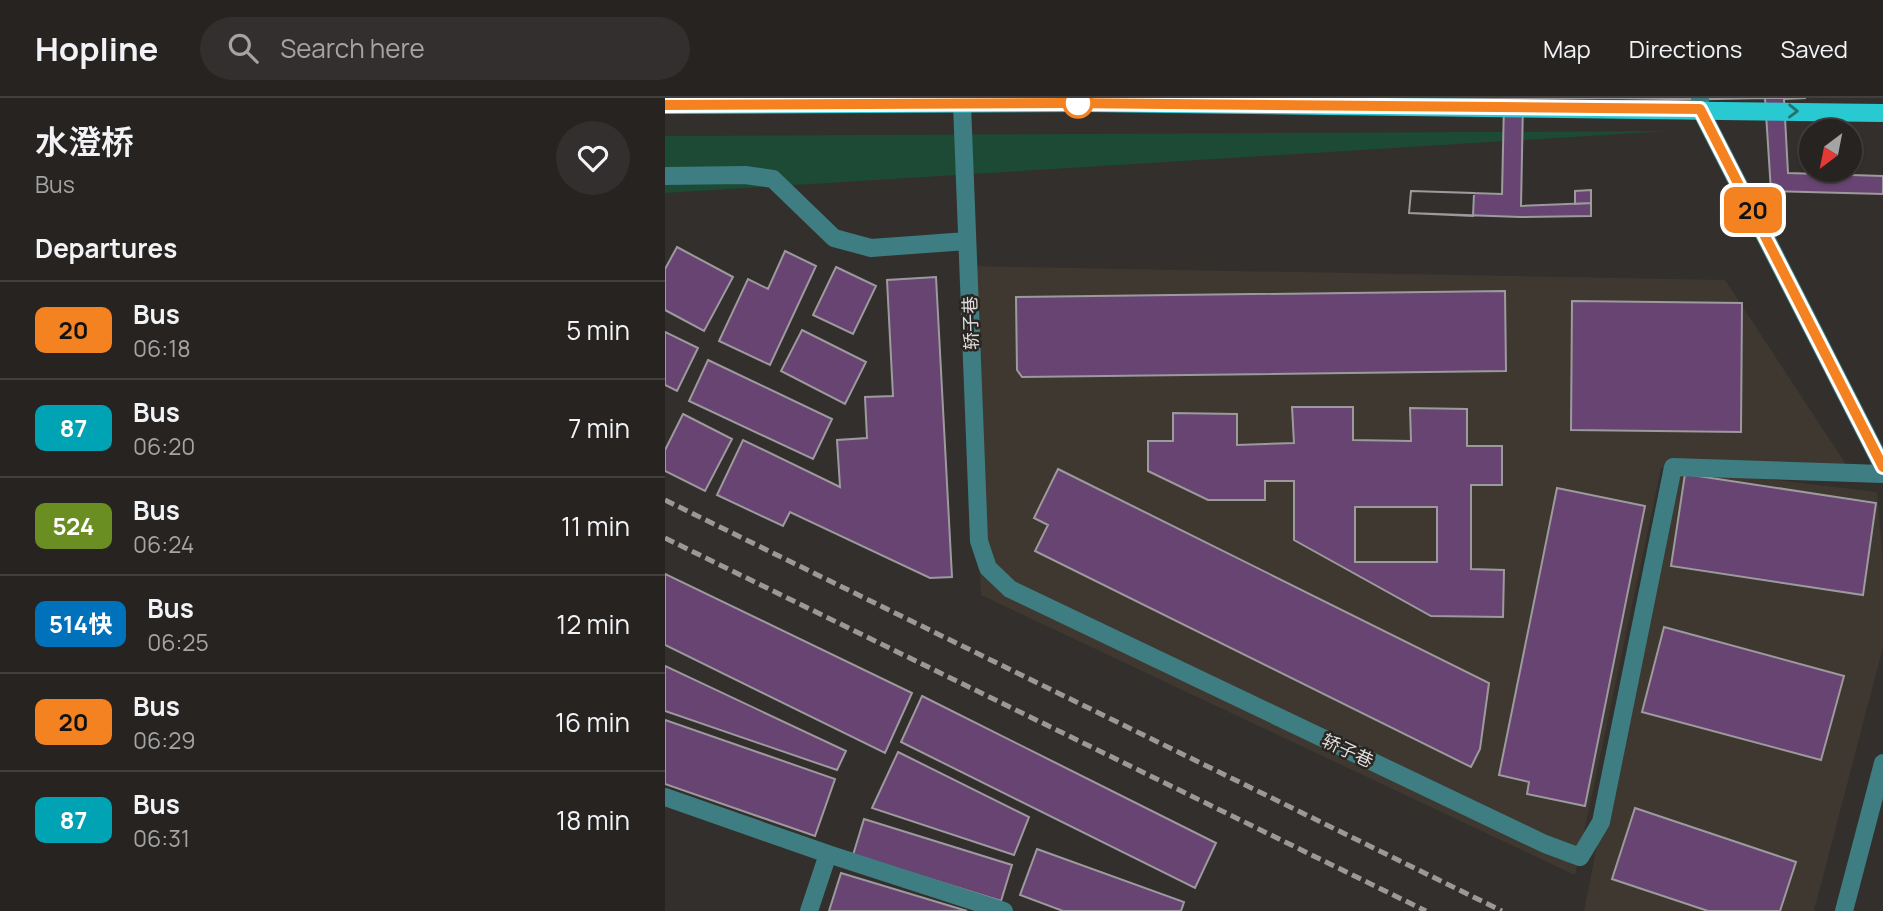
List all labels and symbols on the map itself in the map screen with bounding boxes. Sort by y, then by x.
unlabelled marker [1063,88,1093,118]
one-way arrow [1788,103,1799,118]
north arrow [1799,119,1862,182]
line badge: 20 [1721,187,1785,233]
street label: 轿子巷 [957,296,983,350]
street label: 轿子巷 [1318,728,1378,772]

